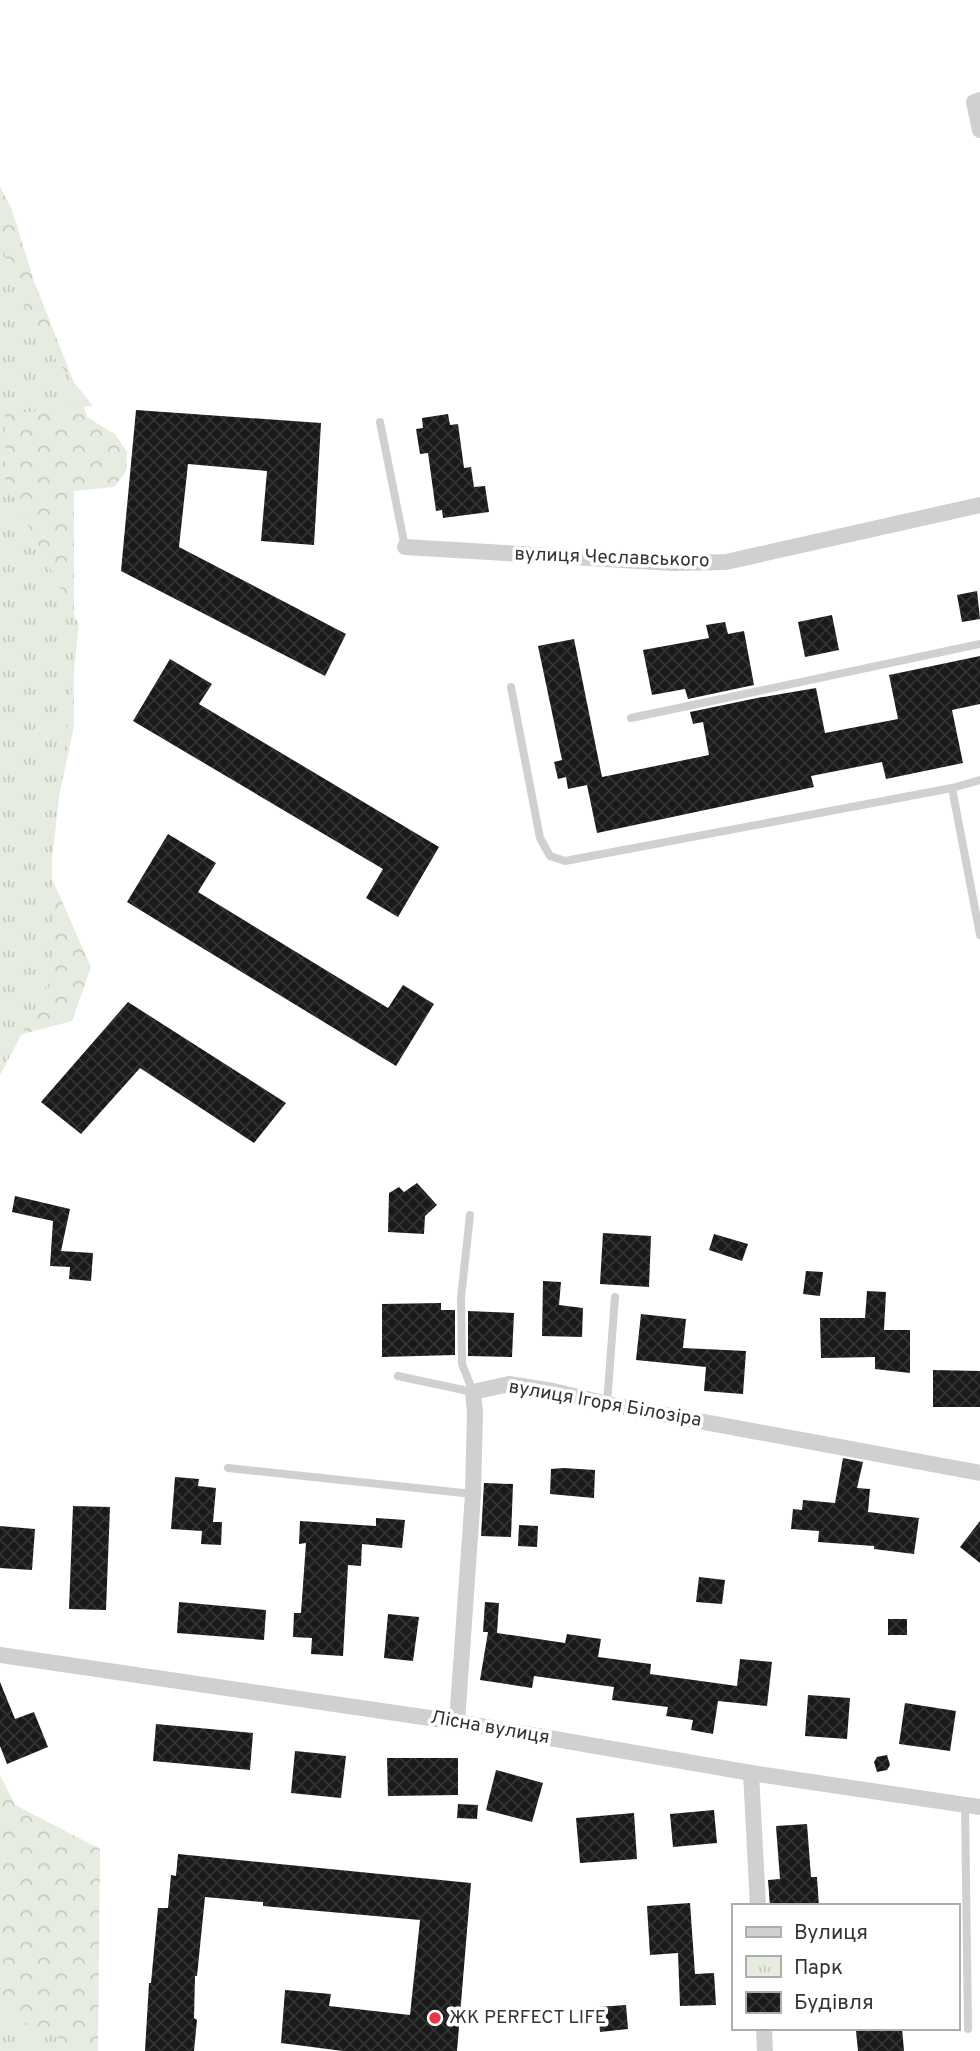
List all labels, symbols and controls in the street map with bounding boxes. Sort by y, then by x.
street label: вулиця Чеславського [514,543,710,573]
street label: вулиця Ігоря Білозіра [507,1375,703,1433]
street label: Лісна вулиця [429,1706,551,1750]
legend [732,1904,959,2030]
text: Вулиця [794,1920,868,1947]
text: Парк [794,1955,843,1982]
text: Будівля [794,1990,874,2017]
place label: ЖК PERFECT LIFE [449,2006,606,2030]
marker: ЖК PERFECT LIFE [427,2010,443,2026]

